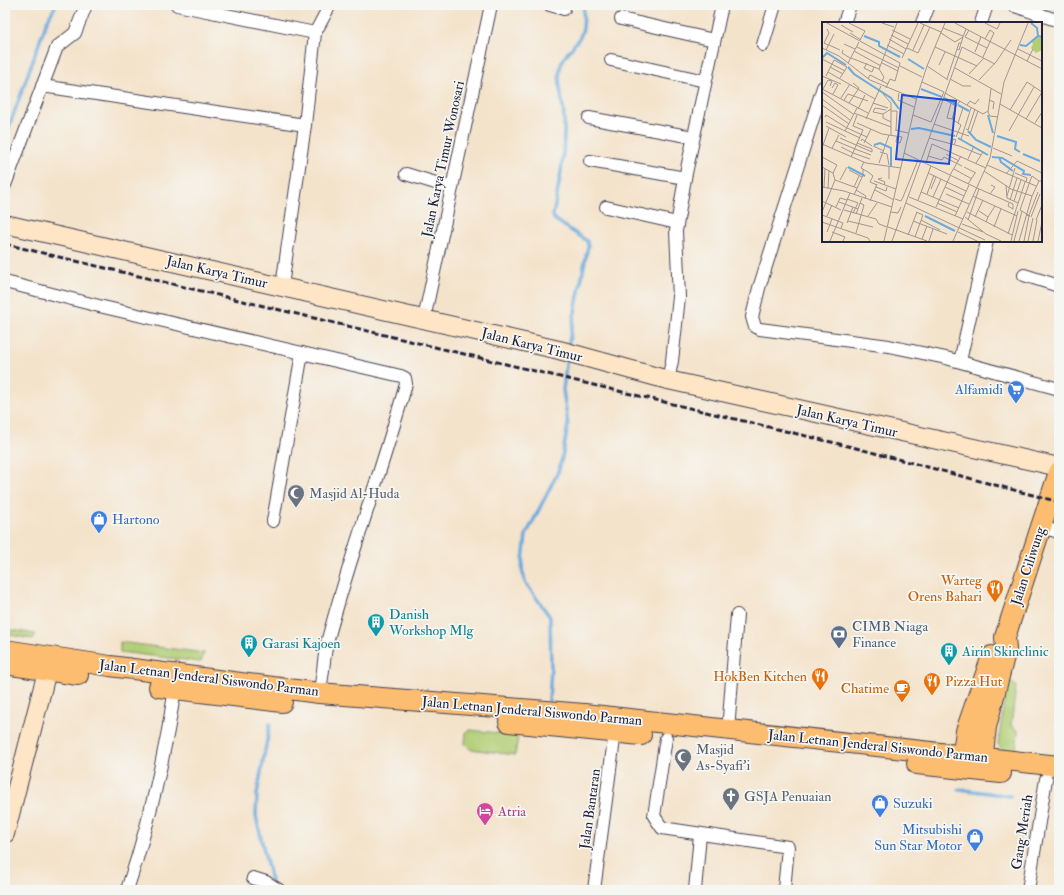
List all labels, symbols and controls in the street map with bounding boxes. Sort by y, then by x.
inset map [822,22,1042,242]
street label: Jalan Karya Timur Wonosari [418,79,469,240]
street label: Jalan Karya Timur [164,252,270,293]
street label: Jalan Karya Timur [479,324,585,367]
supermarket icon: Alfamidi [1006,379,1026,404]
place label: Alfamidi [954,381,1003,398]
street label: Jalan Karya Timur [794,401,900,442]
mosque icon: Masjid Al-Huda [286,483,306,508]
place label: Masjid Al-Huda [309,485,400,502]
shop icon: Hartono [89,509,109,534]
place label: Hartono [112,511,160,528]
street label: Jalan Ciliwung [1007,523,1049,608]
place label: Warteg Orens Bahari [908,572,983,605]
restaurant icon: Warteg Orens Bahari [985,578,1005,603]
place label: Danish Workshop Mlg [388,606,474,640]
building icon: Danish Workshop Mlg [366,612,386,637]
place label: CIMB Niaga Finance [852,618,928,651]
bank icon: CIMB Niaga Finance [829,624,849,649]
building icon: Garasi Kajoen [239,633,259,658]
place label: Garasi Kajoen [262,635,341,652]
building icon: Airin Skinclinic [939,641,959,666]
place label: Airin Skinclinic [961,643,1049,660]
street label: Jalan Letnan Jenderal Siswondo Parman [97,656,320,700]
restaurant icon: HokBen Kitchen [810,666,830,691]
place label: HokBen Kitchen [713,668,807,685]
restaurant icon: Pizza Hut [922,671,942,696]
place label: Pizza Hut [945,673,1003,690]
cafe icon: Chatime [892,678,912,703]
place label: Chatime [841,680,889,697]
street label: Jalan Letnan Jenderal Siswondo Parman [420,693,643,729]
street label: Jalan Letnan Jenderal Siswondo Parman [766,726,989,766]
place label: Masjid As-Syafi'i [695,741,750,775]
mosque icon: Masjid As-Syafi'i [673,747,693,772]
street label: Jalan Bantaran [576,768,604,851]
church icon: GSJA Penuaian [721,786,741,811]
place label: GSJA Penuaian [744,788,832,805]
shop icon: Suzuki [870,793,890,818]
street label: Gang Meriah [1008,793,1036,871]
place label: Suzuki [893,795,933,812]
hotel icon: Atria [475,801,495,826]
place label: Atria [497,803,526,820]
place label: Mitsubishi Sun Star Motor [874,821,963,854]
shop icon: Mitsubishi Sun Star Motor [965,827,985,852]

